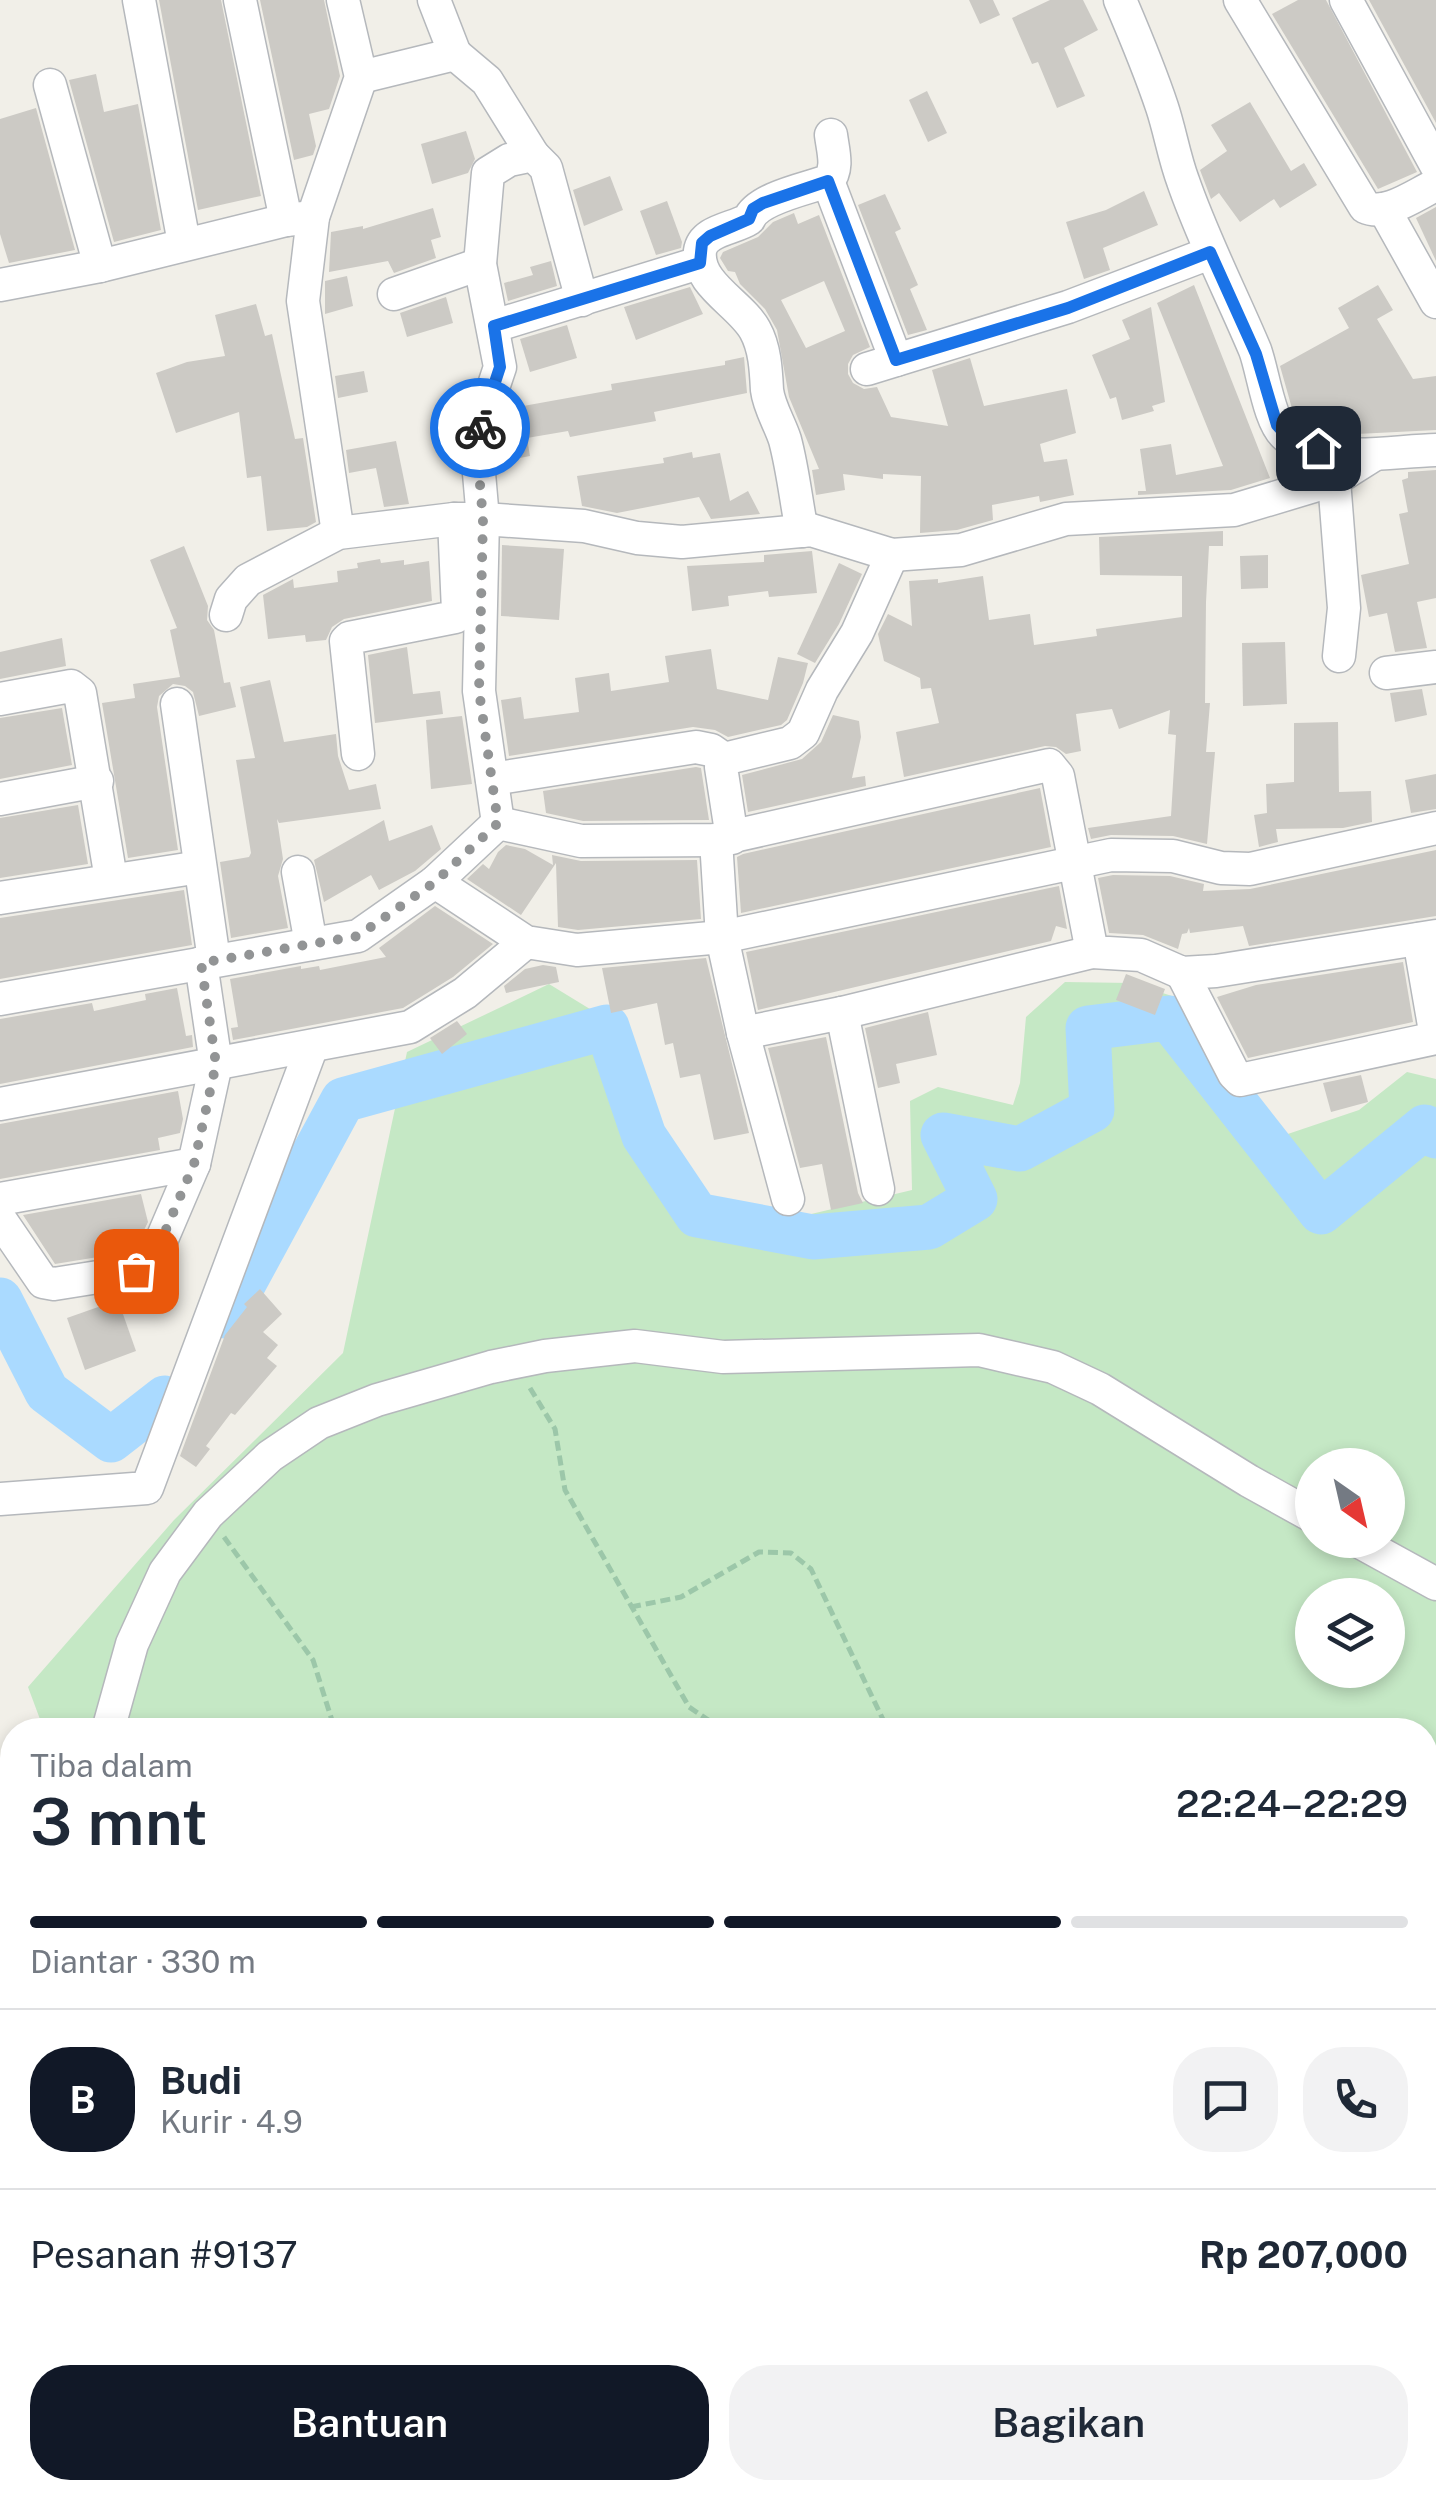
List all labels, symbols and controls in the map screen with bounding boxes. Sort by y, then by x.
courier [430,378,530,478]
icon: bike [453,401,508,456]
pin [1276,406,1361,491]
icon: home [1291,421,1346,476]
pin [94,1229,179,1314]
icon: bag [109,1244,164,1299]
north arrow [1295,1448,1405,1558]
map controls [1295,1448,1405,1688]
button: layers [1295,1578,1405,1688]
text: Tiba dalam [30,1747,193,1784]
text: 22:24–22:29 [1176,1781,1408,1826]
text: 3 mnt [30,1783,208,1860]
text: Diantar · 330 m [30,1943,256,1980]
button: chat [1173,2047,1278,2152]
button: phone [1303,2047,1408,2152]
text: Budi [160,2058,242,2103]
text: B [69,2077,96,2122]
text: Kurir · 4.9 [160,2103,303,2140]
text: Pesanan #9137 [30,2232,298,2277]
text: Rp 207,000 [1199,2232,1408,2277]
button: Bantuan [30,2365,709,2480]
button: Bagikan [729,2365,1408,2480]

